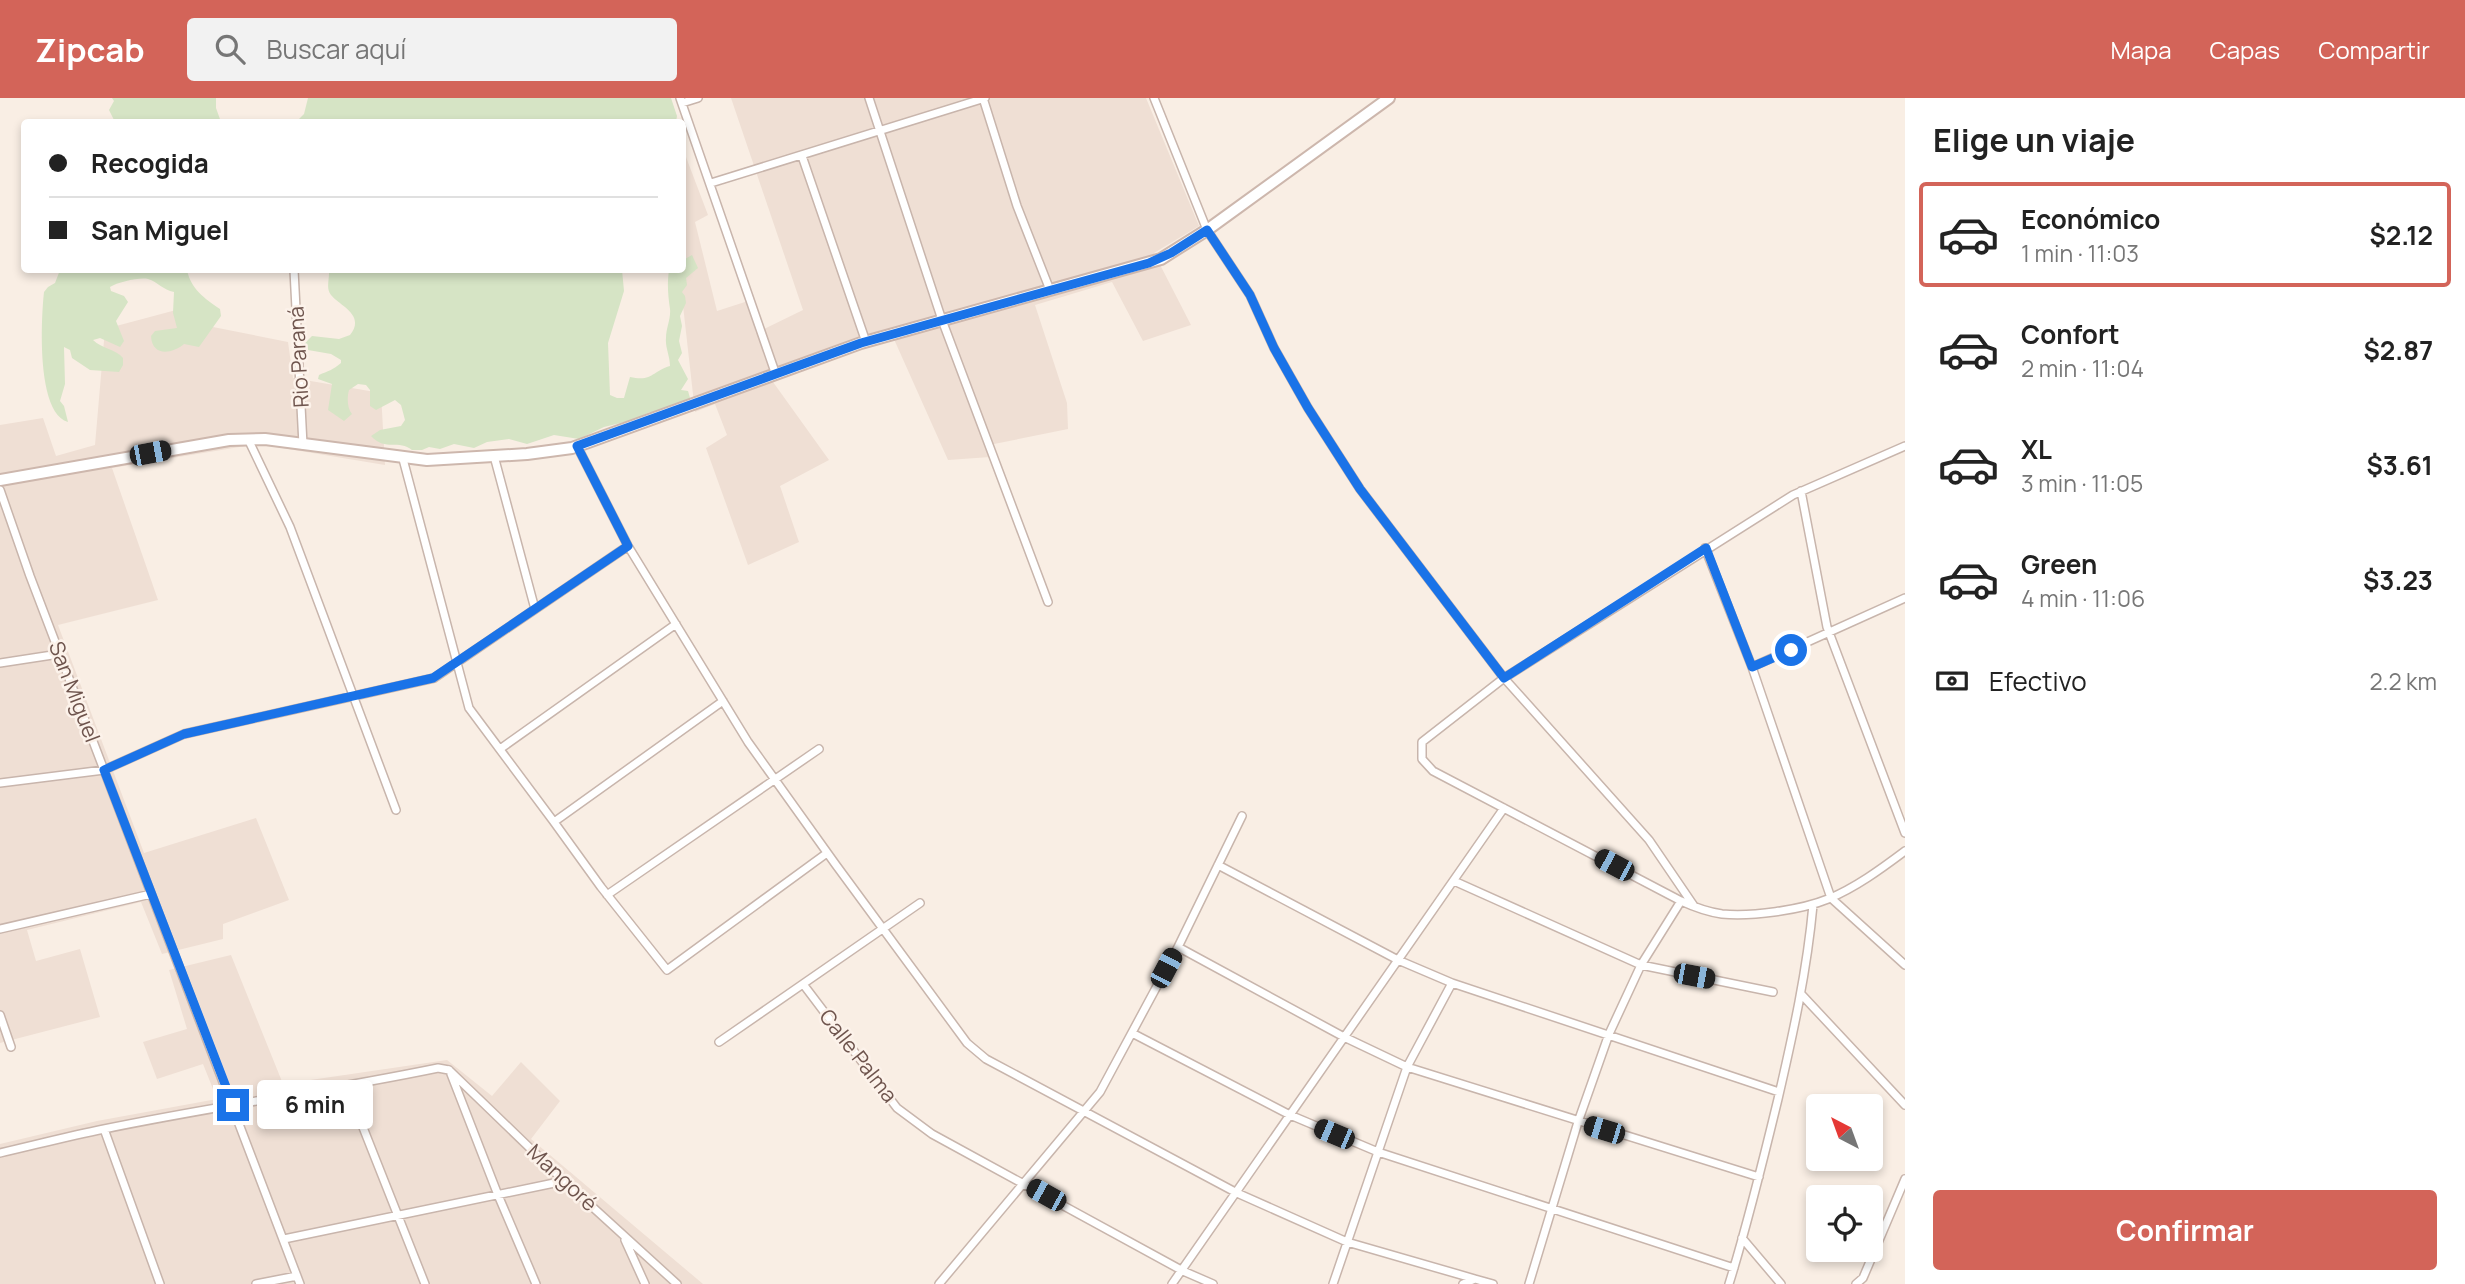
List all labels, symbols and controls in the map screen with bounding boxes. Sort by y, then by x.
search box [187,18,677,81]
text: Zipcab [35,27,145,72]
icon: search [211,30,249,68]
text: Buscar aquí [267,31,406,67]
text: Mapa [2111,33,2172,66]
text: Capas [2210,33,2280,66]
text: Compartir [2318,33,2430,66]
text: Elige un viaje [1933,118,2135,162]
text: Recogida [91,145,209,181]
text: Económico [2021,201,2160,237]
icon: car [1937,203,2000,266]
text: San Miguel [91,212,229,248]
text: $2.12 [2370,217,2433,253]
text: 1 min · 11:03 [2021,237,2139,269]
street label: Rio Paraná [281,306,315,409]
text: Confort [2021,316,2120,352]
icon: car [1937,318,2000,381]
text: $2.87 [2364,332,2433,368]
text: 2 min · 11:04 [2021,352,2144,384]
text: XL [2021,431,2052,467]
icon: car [1937,433,2000,496]
car [128,439,173,467]
text: $3.61 [2367,447,2433,483]
text: 3 min · 11:05 [2021,467,2143,499]
text: Green [2021,546,2097,582]
icon: car [1937,548,2000,611]
text: $3.23 [2363,562,2433,598]
text: 4 min · 11:06 [2021,582,2145,614]
route start [1775,634,1807,666]
street label: San Miguel [43,637,107,746]
icon: cash [1933,662,1971,700]
text: Efectivo [1989,663,2087,699]
text: 2.2 km [2369,665,2437,697]
car [1591,846,1638,884]
car [1147,945,1186,991]
car [1672,962,1717,990]
street label: Calle Palma [814,1003,904,1108]
callout: 6 min [258,1080,373,1130]
text: 6 min [285,1088,345,1120]
route end [217,1089,249,1121]
north arrow [1806,1094,1883,1171]
map controls [1806,1094,1883,1262]
car [1581,1114,1628,1146]
car [1311,1116,1358,1152]
street label: Mangoré [522,1138,604,1217]
car [1023,1176,1070,1214]
button: locate [1806,1185,1883,1262]
button: Confirmar [1933,1190,2437,1270]

